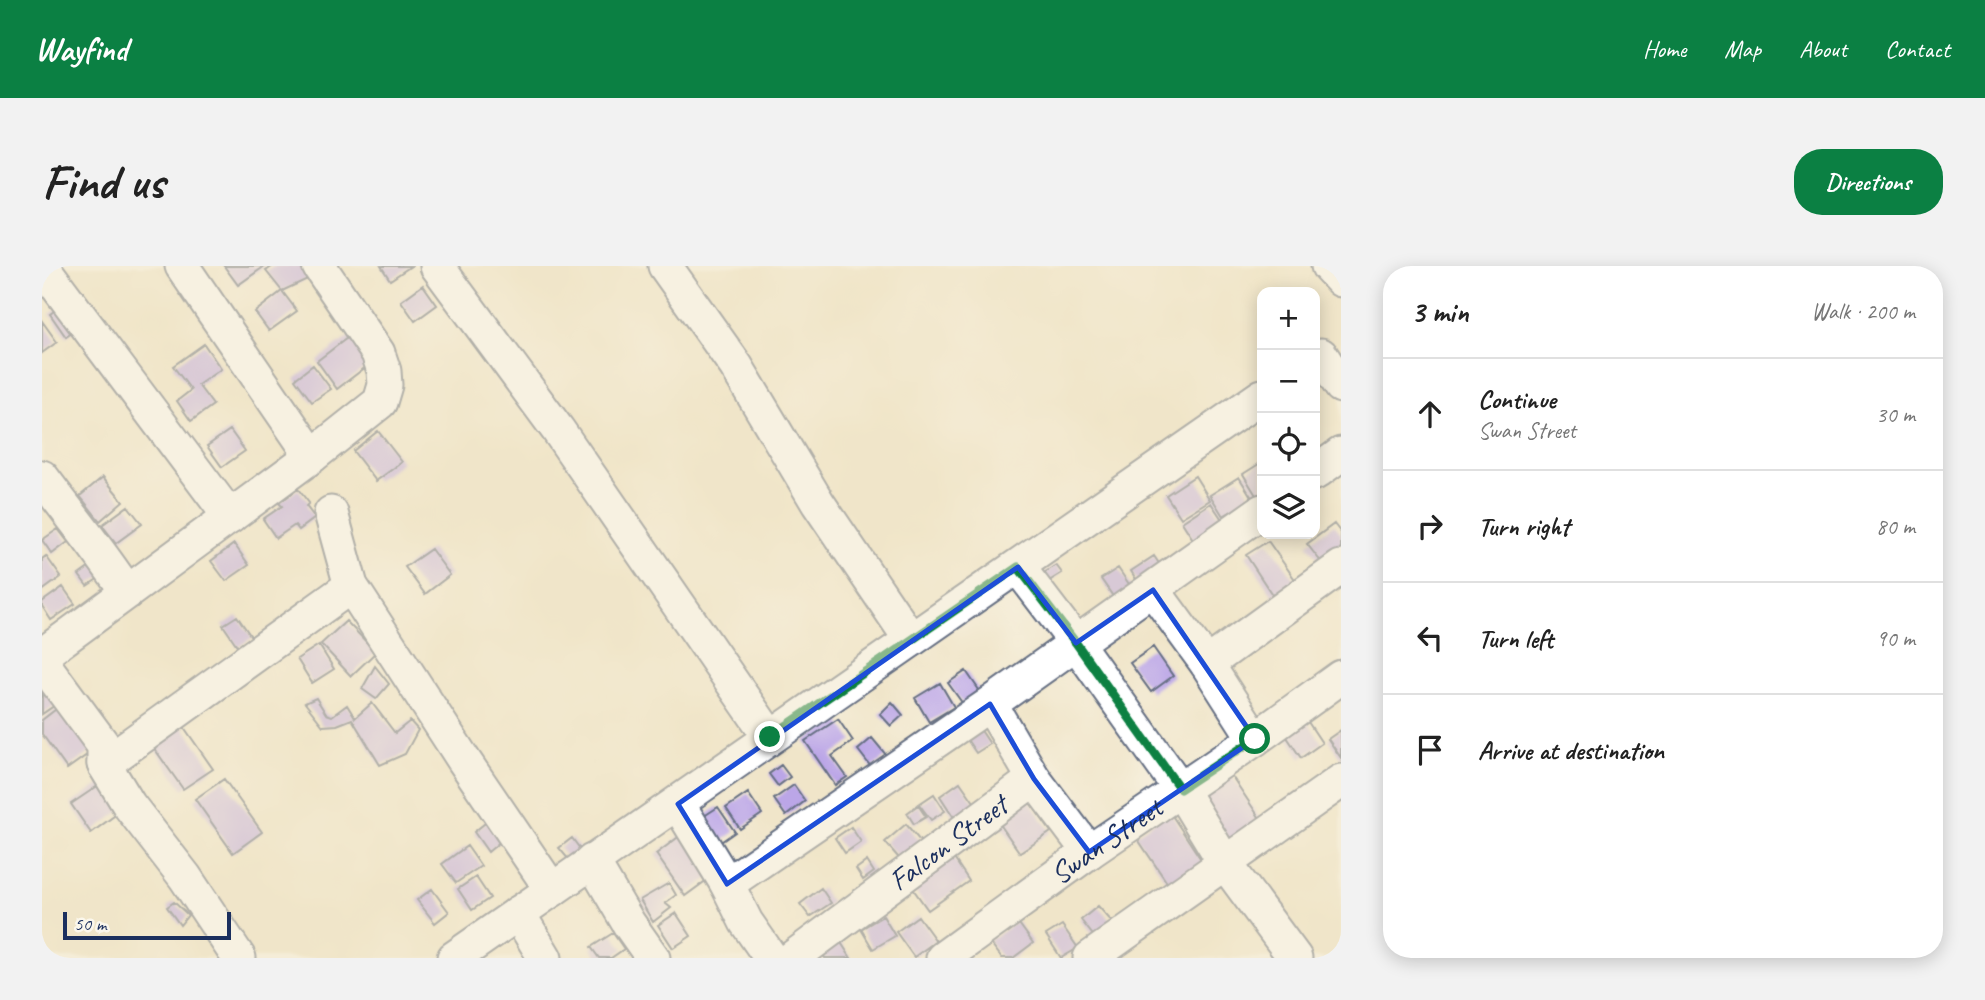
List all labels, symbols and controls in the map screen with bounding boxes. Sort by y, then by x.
text: Wayfind [35,28,128,70]
text: Home [1643,34,1686,64]
text: Map [1724,34,1761,64]
text: About [1799,34,1847,64]
text: Contact [1885,34,1950,64]
button: Directions [1794,149,1943,215]
text: Find us [42,151,164,213]
map controls [1257,287,1320,539]
button: + [1257,287,1320,350]
text: 3 min [1411,293,1468,331]
text: Walk · 200 m [1811,297,1915,326]
button: − [1257,350,1320,413]
text: Continue [1478,383,1556,416]
icon: ahead [1411,395,1449,433]
text: 30 m [1876,400,1915,429]
button: locate [1257,413,1320,476]
text: Swan Street [1478,416,1576,445]
button: layers [1257,476,1320,539]
icon: right [1411,507,1449,545]
text: Turn right [1478,510,1569,543]
text: 80 m [1876,512,1915,541]
icon: left [1411,619,1449,657]
text: Turn left [1478,622,1553,655]
text: 90 m [1876,624,1915,653]
route end [754,721,785,752]
route start [1239,723,1270,754]
icon: arrive [1411,731,1449,769]
text: Arrive at destination [1478,734,1664,767]
street label: Falcon Street [881,784,1018,899]
street label: Swan Street [1043,787,1172,893]
scale bar [63,909,231,941]
text: 50 m [74,912,106,936]

